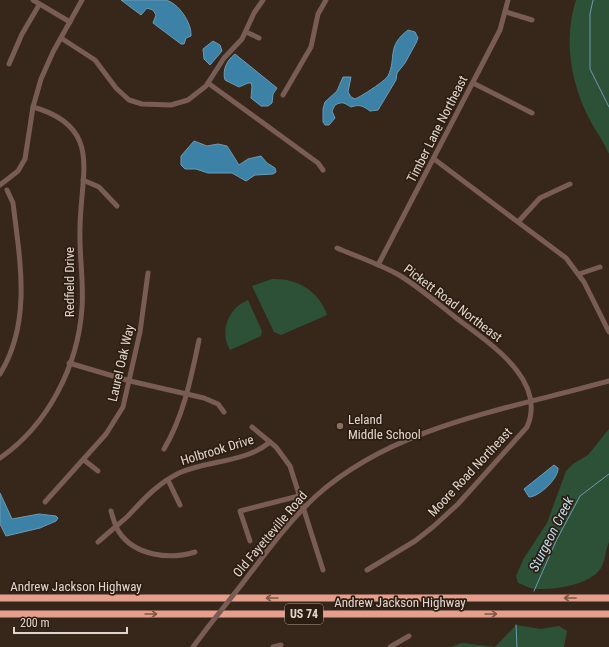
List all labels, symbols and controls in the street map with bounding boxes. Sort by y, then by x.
street label: Timber Lane Northeast [404,73,471,185]
street label: Redfield Drive [62,247,77,317]
street label: Pickett Road Northeast [401,261,505,345]
street label: Laurel Oak Way [105,322,137,403]
place label: Leland Middle School [348,412,421,442]
marker: Leland Middle School [335,421,345,431]
street label: Moore Road Northeast [425,424,515,520]
street label: Holbrook Drive [179,432,255,468]
street label: Old Fayetteville Road [230,488,310,580]
water label: Sturgeon Creek [525,493,577,574]
street label: Andrew Jackson Highway [10,579,142,594]
one-way arrow [266,594,279,602]
one-way arrow [564,594,577,602]
street label: Andrew Jackson Highway [334,595,466,610]
road number: US 74 [285,604,323,624]
scale bar [14,609,127,635]
one-way arrow [144,610,157,618]
one-way arrow [484,610,497,618]
text: 200 m [20,616,50,630]

